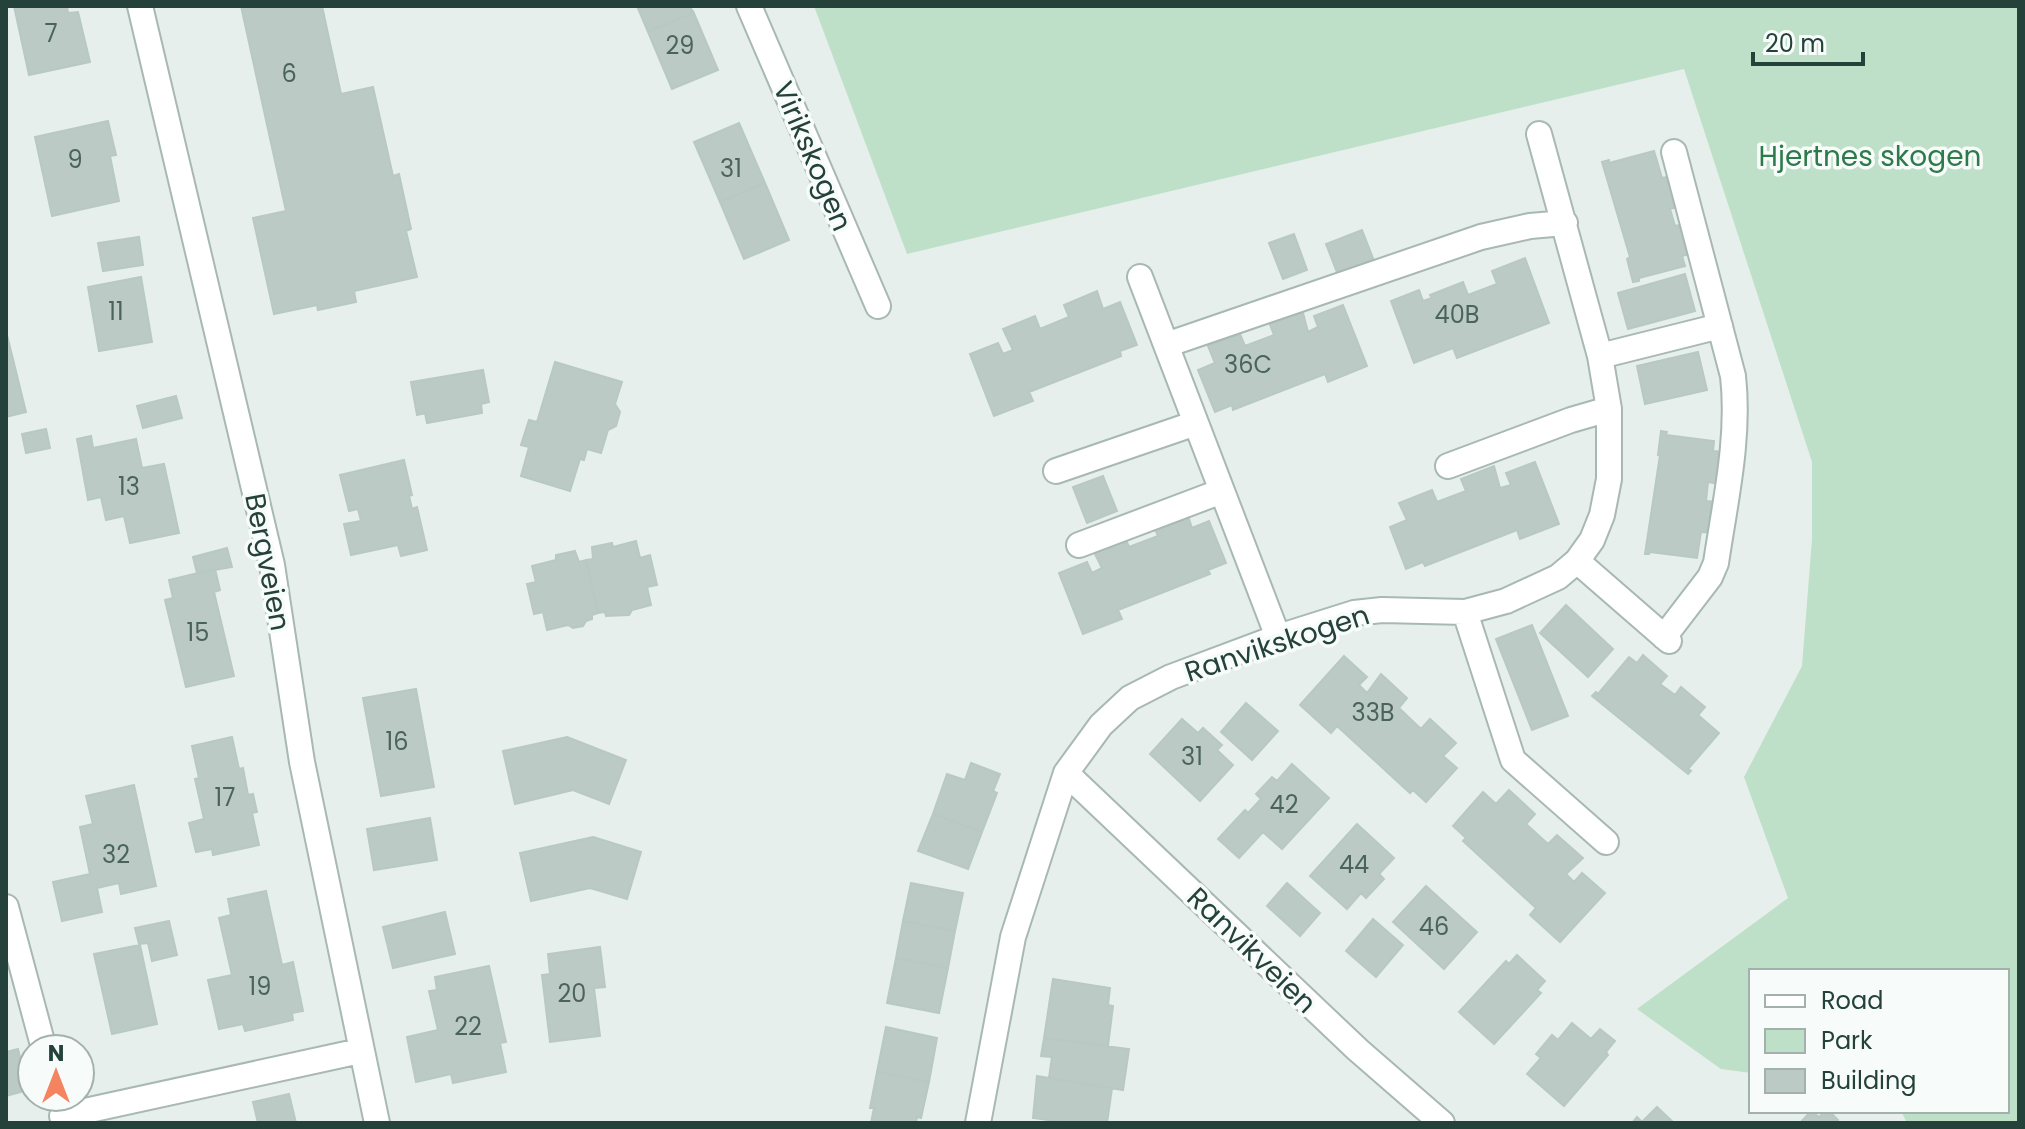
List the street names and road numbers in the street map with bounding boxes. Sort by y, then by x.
street label: Virikskogen [764,76,862,237]
street label: Bergveien [235,490,300,634]
street label: Ranvikskogen [1180,595,1375,692]
street label: Ranvikveien [1178,879,1325,1022]

